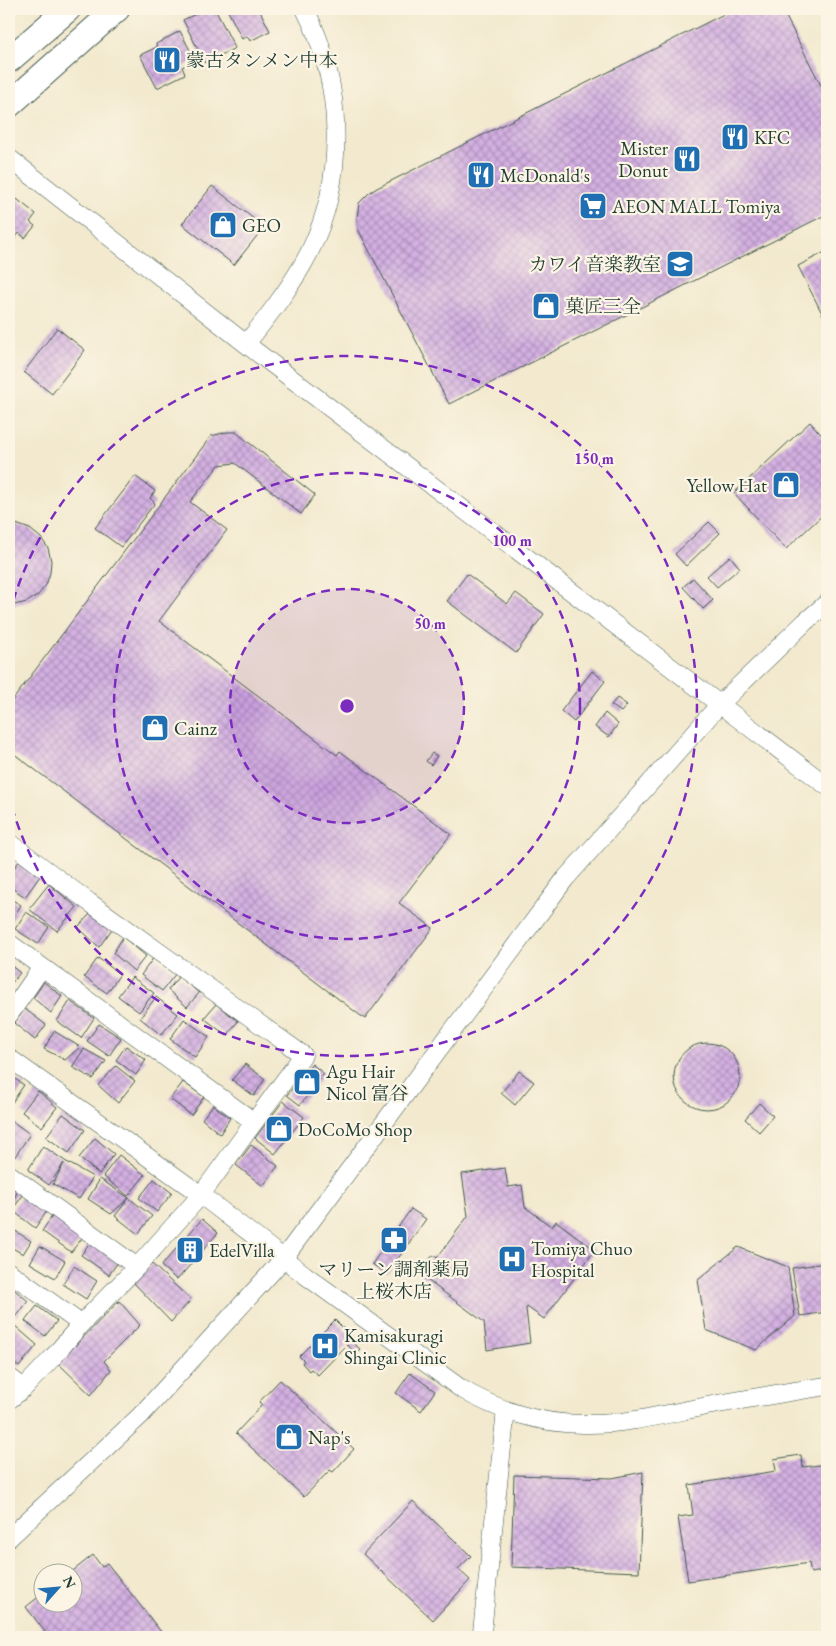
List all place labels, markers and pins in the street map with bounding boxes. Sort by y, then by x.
restaurant icon: 蒙古タンメン中本 [152,45,182,75]
place label: 蒙古タンメン中本 [186,48,337,73]
restaurant icon: KFC [720,122,750,152]
place label: KFC [754,125,790,150]
place label: Mister Donut [618,136,669,183]
restaurant icon: Mister Donut [672,144,702,174]
restaurant icon: McDonald's [466,160,496,190]
place label: McDonald's [500,163,590,188]
supermarket icon: AEON MALL Tomiya [578,191,608,221]
place label: AEON MALL Tomiya [611,194,781,219]
shop icon: GEO [208,210,238,240]
place label: GEO [242,213,281,238]
school or university icon: カワイ音楽教室 [665,249,695,279]
place label: カワイ音楽教室 [529,252,661,277]
shop icon: 菓匠三全 [531,291,561,321]
place label: 菓匠三全 [565,294,641,319]
shop icon: Yellow Hat [771,470,801,500]
place label: Yellow Hat [687,473,767,498]
centre of rings [338,697,356,715]
shop icon: Cainz [140,713,170,743]
place label: Cainz [174,716,218,741]
place label: Agu Hair Nicol 富谷 [325,1059,409,1106]
shop icon: Agu Hair Nicol 富谷 [292,1067,322,1097]
shop icon: DoCoMo Shop [264,1114,294,1144]
place label: DoCoMo Shop [298,1117,413,1142]
pharmacy icon: マリーン調剤薬局 上桜木店 [379,1225,409,1255]
building icon: EdelVilla [175,1235,205,1265]
place label: Tomiya Chuo Hospital [531,1236,633,1283]
place label: EdelVilla [209,1238,275,1263]
hospital icon: Tomiya Chuo Hospital [497,1244,527,1274]
place label: マリーン調剤薬局 上桜木店 [318,1257,470,1304]
place label: Kamisakuragi Shingai Clinic [344,1323,447,1370]
hospital icon: Kamisakuragi Shingai Clinic [310,1331,340,1361]
shop icon: Nap's [274,1422,304,1452]
place label: Nap's [308,1425,350,1450]

